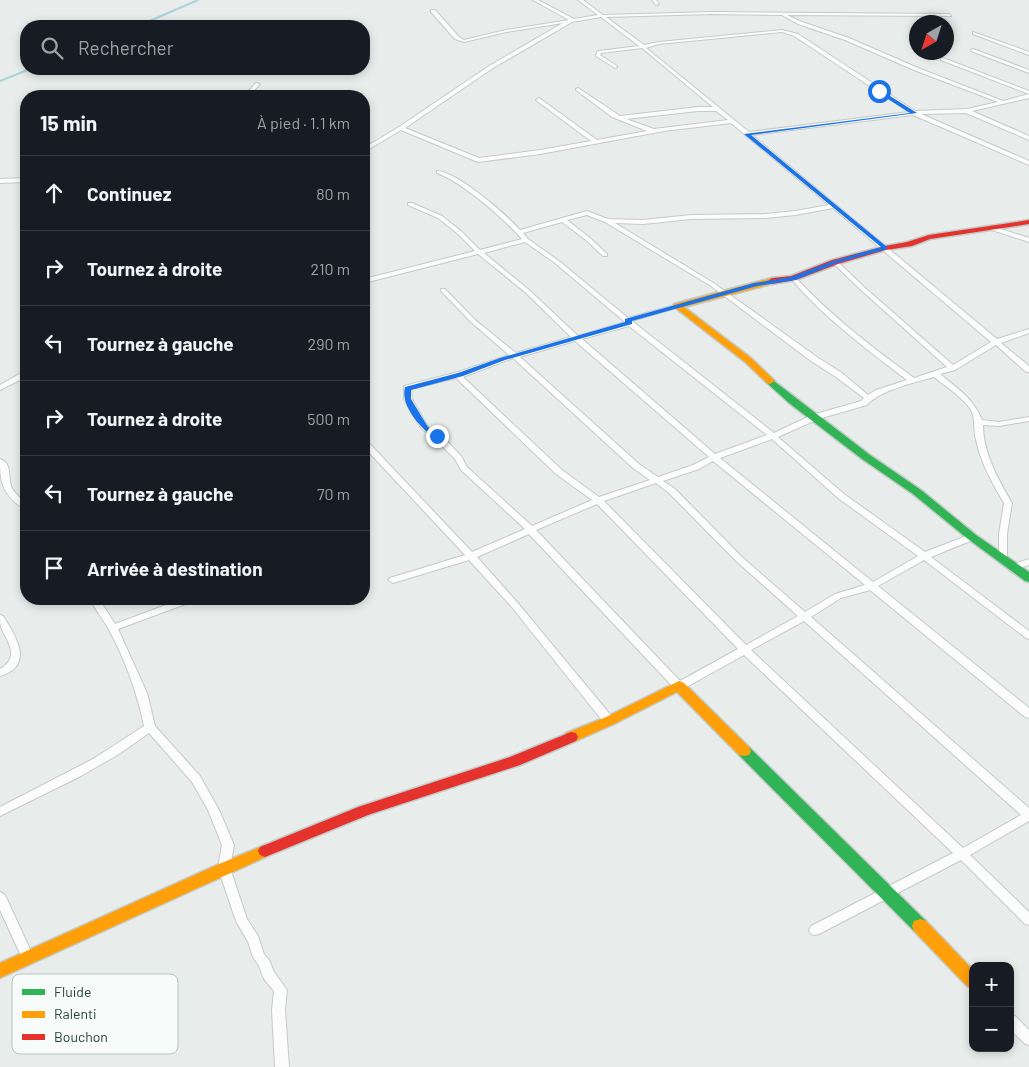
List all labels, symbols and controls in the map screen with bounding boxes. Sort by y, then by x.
north arrow [909,15,954,60]
search box [20,20,370,75]
icon: search [38,34,66,62]
text: Rechercher [78,36,174,59]
route start [868,80,891,103]
text: 15 min [40,110,97,135]
text: À pied · 1.1 km [257,113,350,132]
icon: ahead [40,179,68,207]
text: Continuez [87,182,171,205]
text: 80 m [316,184,350,203]
icon: right [40,254,68,282]
text: Tournez à droite [87,257,223,280]
text: 210 m [311,259,350,278]
icon: left [40,329,68,357]
text: Tournez à gauche [87,332,234,355]
text: 290 m [308,334,350,353]
icon: right [40,404,68,432]
text: Tournez à droite [87,407,223,430]
text: 500 m [307,409,350,428]
route end [426,425,449,448]
icon: left [40,479,68,507]
text: Tournez à gauche [87,482,234,505]
text: 70 m [317,484,350,503]
icon: arrive [40,554,68,582]
text: Arrivée à destination [87,557,263,580]
map controls [969,962,1014,1052]
button: + [969,962,1014,1007]
legend [12,974,178,1054]
text: Fluide [54,983,91,1000]
text: Ralenti [54,1005,97,1022]
button: − [969,1007,1014,1052]
text: Bouchon [54,1028,108,1045]

